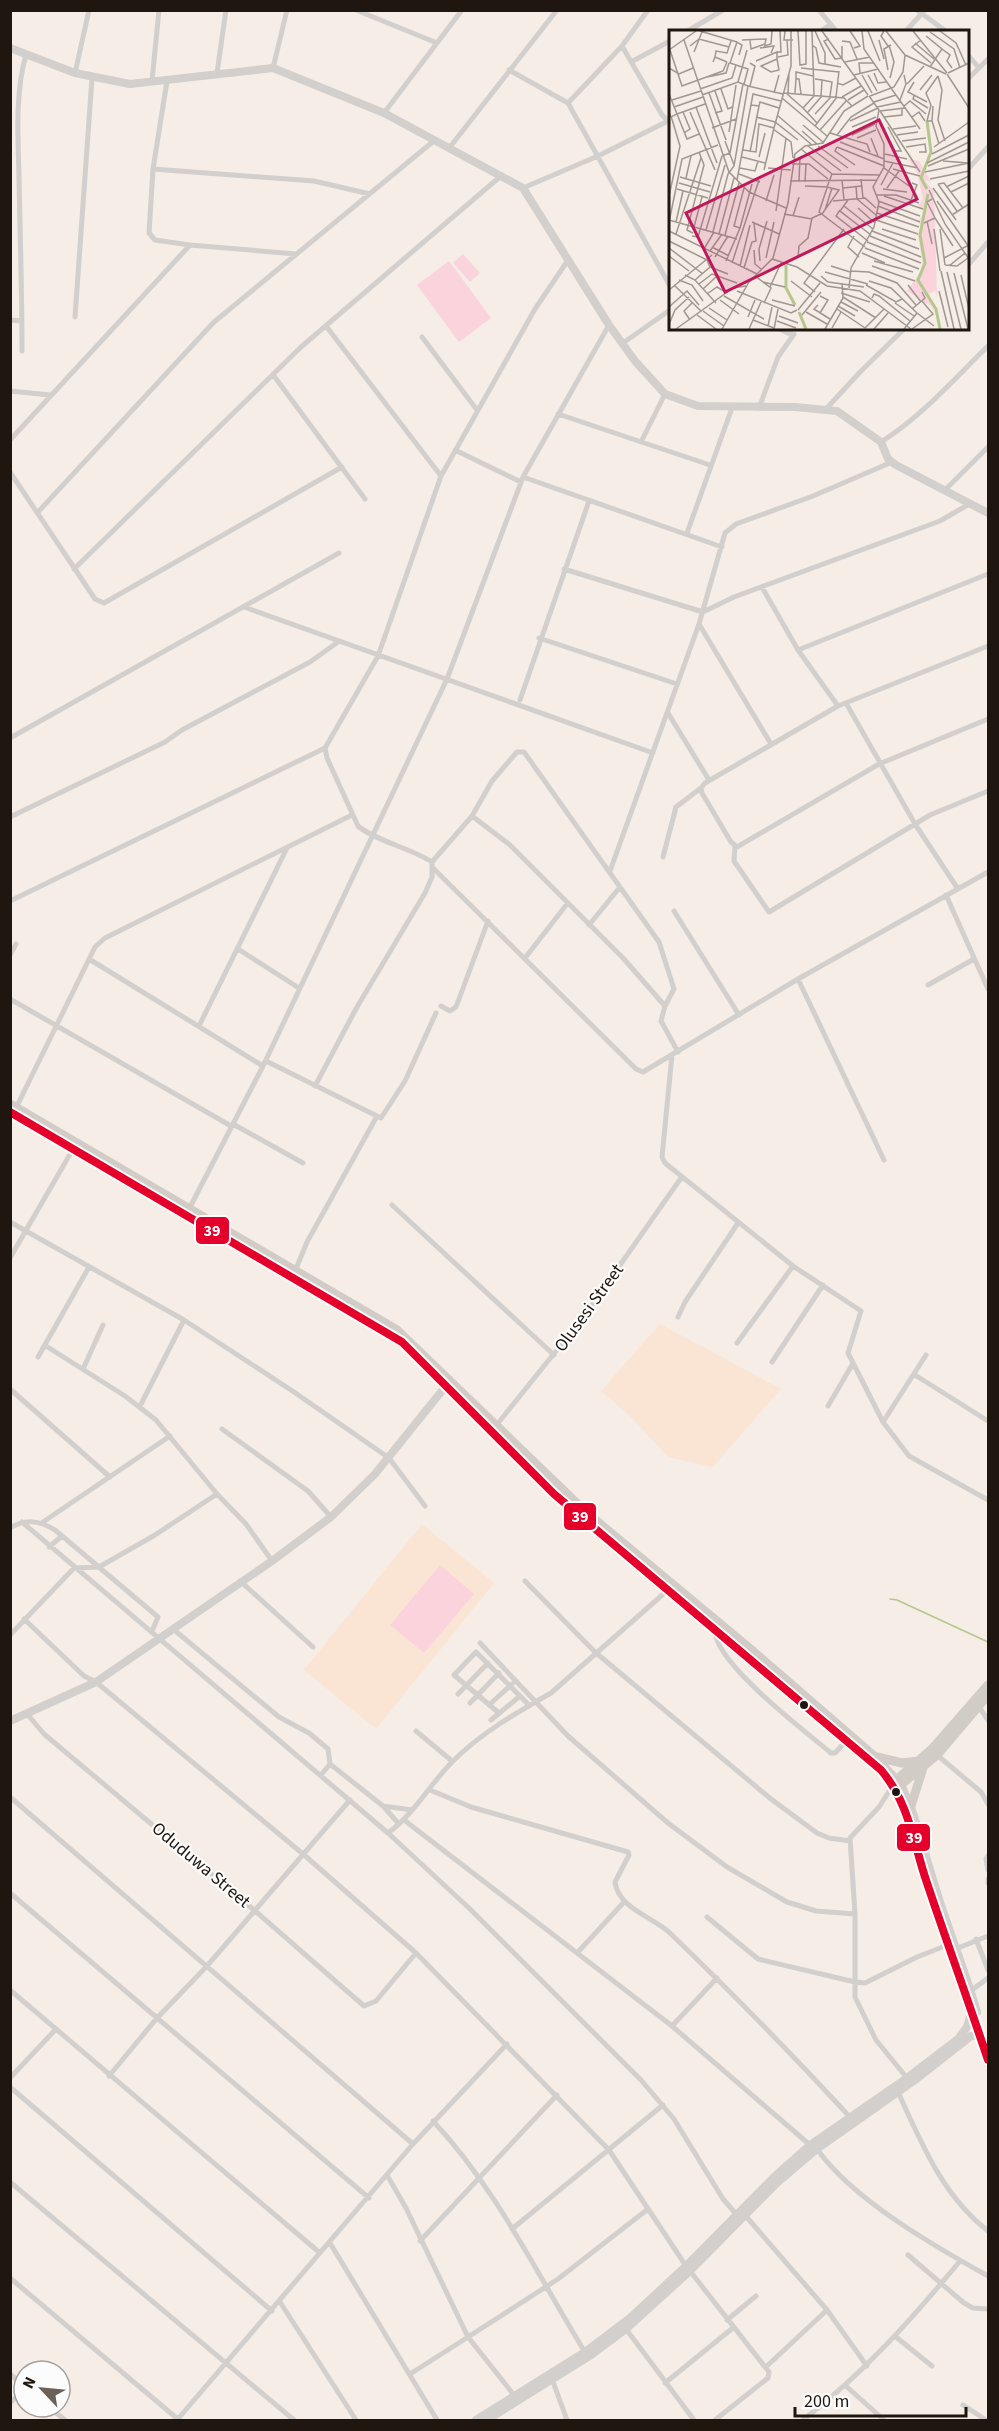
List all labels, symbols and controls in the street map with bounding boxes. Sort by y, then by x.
inset map [669,30,969,330]
line badge: 39 [195,1216,230,1245]
text: 39 [204,1220,220,1242]
street label: Olusesi Street [548,1259,630,1357]
line badge: 39 [563,1502,597,1531]
text: 39 [572,1506,588,1528]
unlabelled marker [798,1699,810,1711]
unlabelled marker [890,1786,902,1798]
street label: Oduduwa Street [146,1816,256,1914]
line badge: 39 [896,1823,931,1852]
text: 39 [906,1827,922,1849]
north arrow [12,2359,72,2419]
text: N [17,2373,42,2392]
scale bar [795,2380,966,2418]
text: 200 m [804,2389,849,2414]

